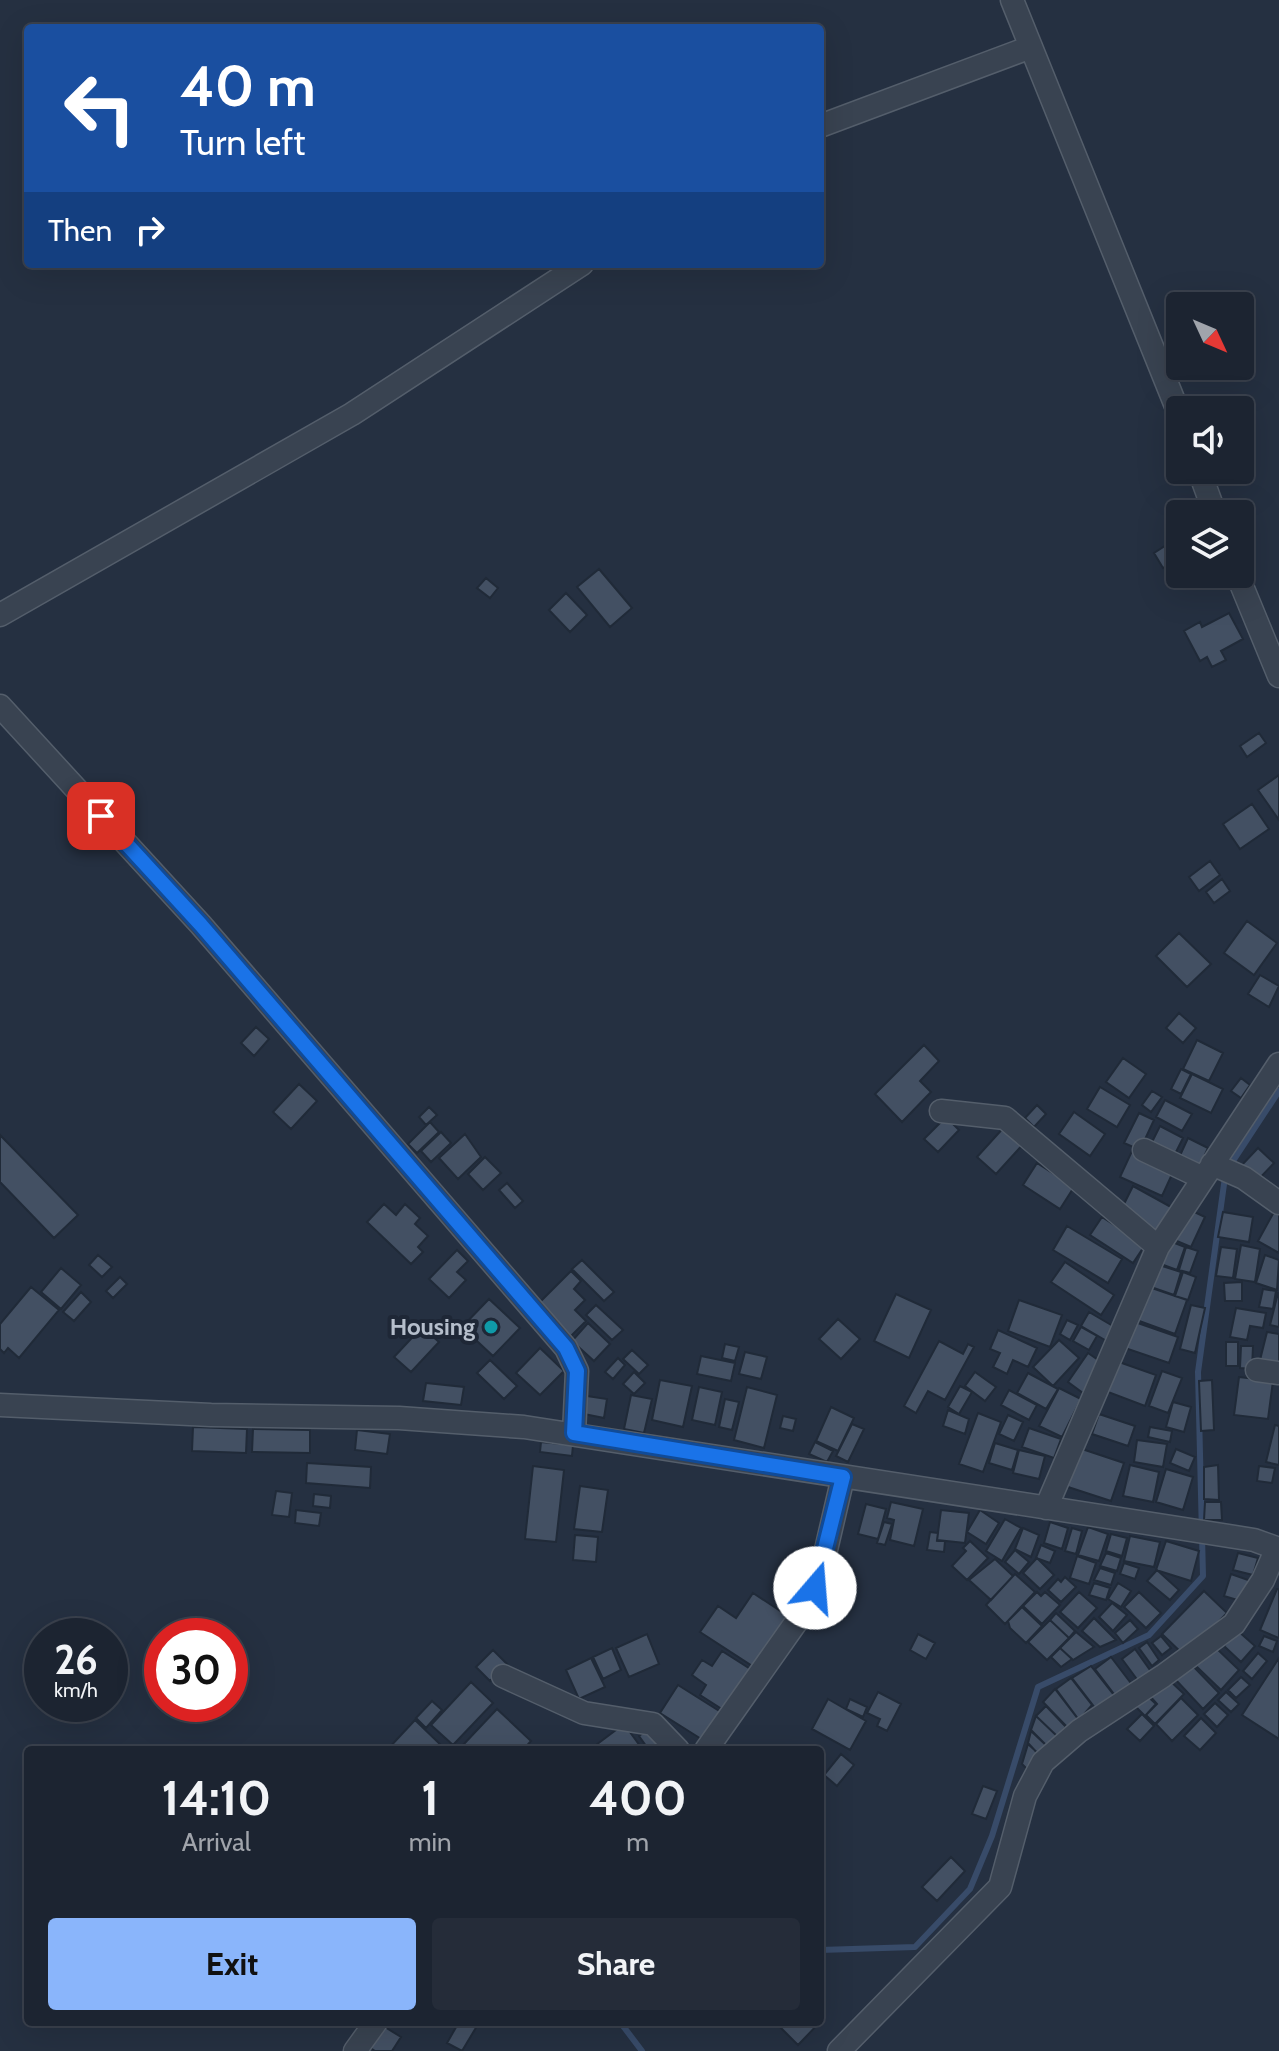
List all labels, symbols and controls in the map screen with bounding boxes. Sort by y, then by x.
text: 40 m [180,52,316,120]
icon: left [48,56,152,160]
text: Turn left [180,120,305,164]
icon: right [128,208,172,252]
text: Then [48,212,112,249]
north arrow [1166,292,1254,380]
map controls [1166,292,1254,588]
button: sound [1166,396,1254,484]
button: layers [1166,500,1254,588]
pin [67,782,135,850]
icon: arrive [79,794,123,838]
place label: Housing [390,1312,475,1341]
marker: Housing [482,1318,500,1336]
position arrow [773,1546,857,1630]
speed limit sign: 30 [144,1618,248,1722]
text: 26 [54,1635,98,1684]
text: km/h [54,1678,98,1702]
text: 14:10 [161,1769,271,1827]
text: 1 [421,1769,439,1827]
text: 400 [589,1769,687,1827]
text: Arrival [182,1826,251,1858]
text: min [409,1826,452,1858]
text: m [626,1826,649,1858]
button: Exit [48,1918,416,2010]
button: Share [432,1918,800,2010]

